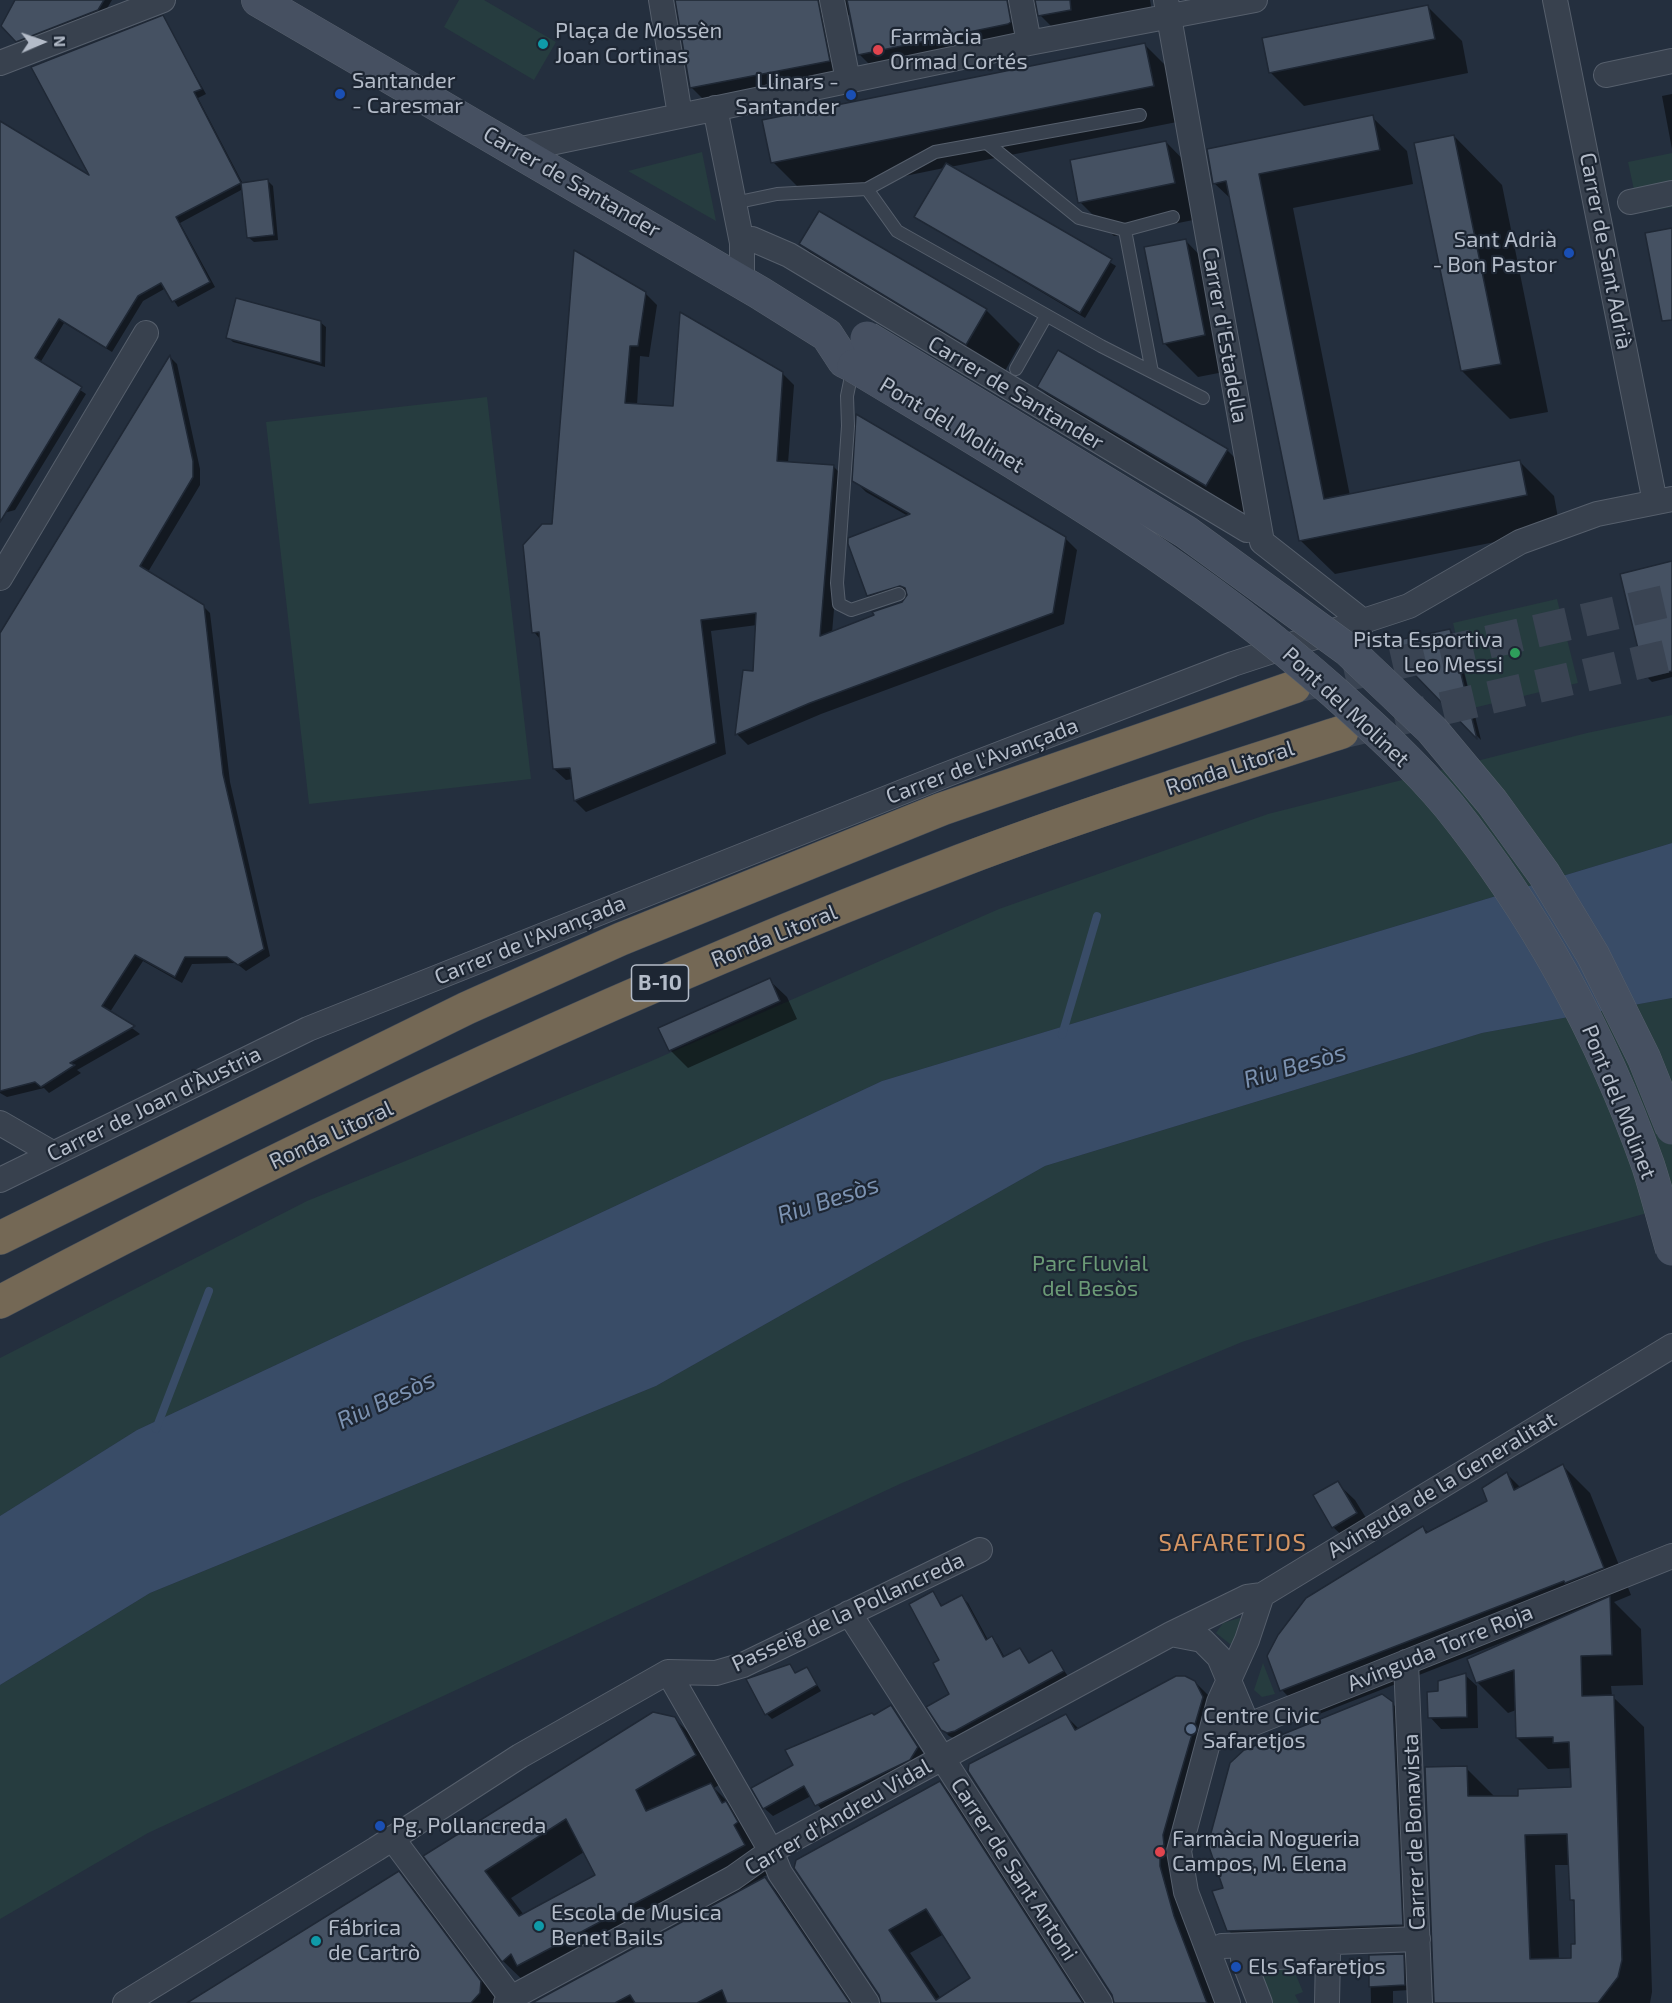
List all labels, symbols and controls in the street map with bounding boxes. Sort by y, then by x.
north arrow [12,12,72,72]
place label: Plaça de Mossèn Joan Cortinas [555,18,722,70]
place label: Farmàcia Ormad Cortés [890,24,1028,76]
text: N [51,35,70,47]
marker: Plaça de Mossèn Joan Cortinas [536,37,550,51]
marker: Farmàcia Ormad Cortés [871,43,885,57]
place label: Santander - Caresmar [352,68,463,119]
place label: Llinars - Santander [735,69,839,120]
marker: Santander - Caresmar [333,87,347,101]
marker: Llinars - Santander [844,88,858,102]
street label: Carrer de Santander [479,120,665,244]
street label: Carrer de Sant Adrià [1574,150,1638,352]
place label: Sant Adrià - Bon Pastor [1433,227,1557,278]
street label: Carrer d'Estadella [1197,245,1253,425]
marker: Sant Adrià - Bon Pastor [1562,246,1576,260]
street label: Carrer de Santander [923,330,1109,456]
street label: Pont del Molinet [875,371,1029,479]
place label: Pista Esportiva Leo Messi [1353,627,1503,678]
street label: Pont del Molinet [1277,641,1415,773]
marker: Pista Esportiva Leo Messi [1508,646,1522,660]
street label: Carrer de l'Avançada [882,712,1082,810]
street label: Ronda Litoral [1162,735,1298,801]
street label: Carrer de l'Avançada [431,890,629,990]
street label: Ronda Litoral [707,899,841,973]
road number: B-10 [632,965,688,1001]
street label: Pont del Molinet [1576,1021,1662,1183]
water label: Riu Besòs [1240,1038,1350,1094]
street label: Carrer de Joan d'Àustria [43,1041,265,1167]
street label: Ronda Litoral [265,1095,397,1175]
water label: Riu Besòs [774,1170,882,1230]
park label: Parc Fluvial del Besòs [1032,1251,1148,1302]
water label: Riu Besòs [332,1365,440,1435]
street label: Avinguda de la Generalitat [1323,1406,1561,1564]
district label: SAFARETJOS [1159,1529,1307,1557]
street label: Passeig de la Pollancreda [727,1546,969,1678]
street label: Avinguda Torre Roja [1343,1599,1537,1697]
place label: Centre Civic Safaretjos [1203,1703,1320,1754]
marker: Centre Civic Safaretjos [1184,1722,1198,1736]
street label: Carrer de Bonavista [1397,1733,1431,1931]
street label: Carrer d'Andreu Vidal [740,1753,936,1881]
street label: Carrer de Sant Antoni [945,1773,1083,1965]
place label: Pg. Pollancreda [392,1813,546,1839]
marker: Pg. Pollancreda [373,1819,387,1833]
place label: Farmàcia Nogueria Campos, M. Elena [1172,1826,1360,1878]
marker: Farmàcia Nogueria Campos, M. Elena [1153,1845,1167,1859]
place label: Escola de Musica Benet Bails [551,1900,722,1952]
place label: Fábrica de Cartrò [328,1915,420,1966]
marker: Escola de Musica Benet Bails [532,1919,546,1933]
marker: Fábrica de Cartrò [309,1934,323,1948]
place label: Els Safaretjos [1248,1954,1386,1980]
marker: Els Safaretjos [1229,1960,1243,1974]

